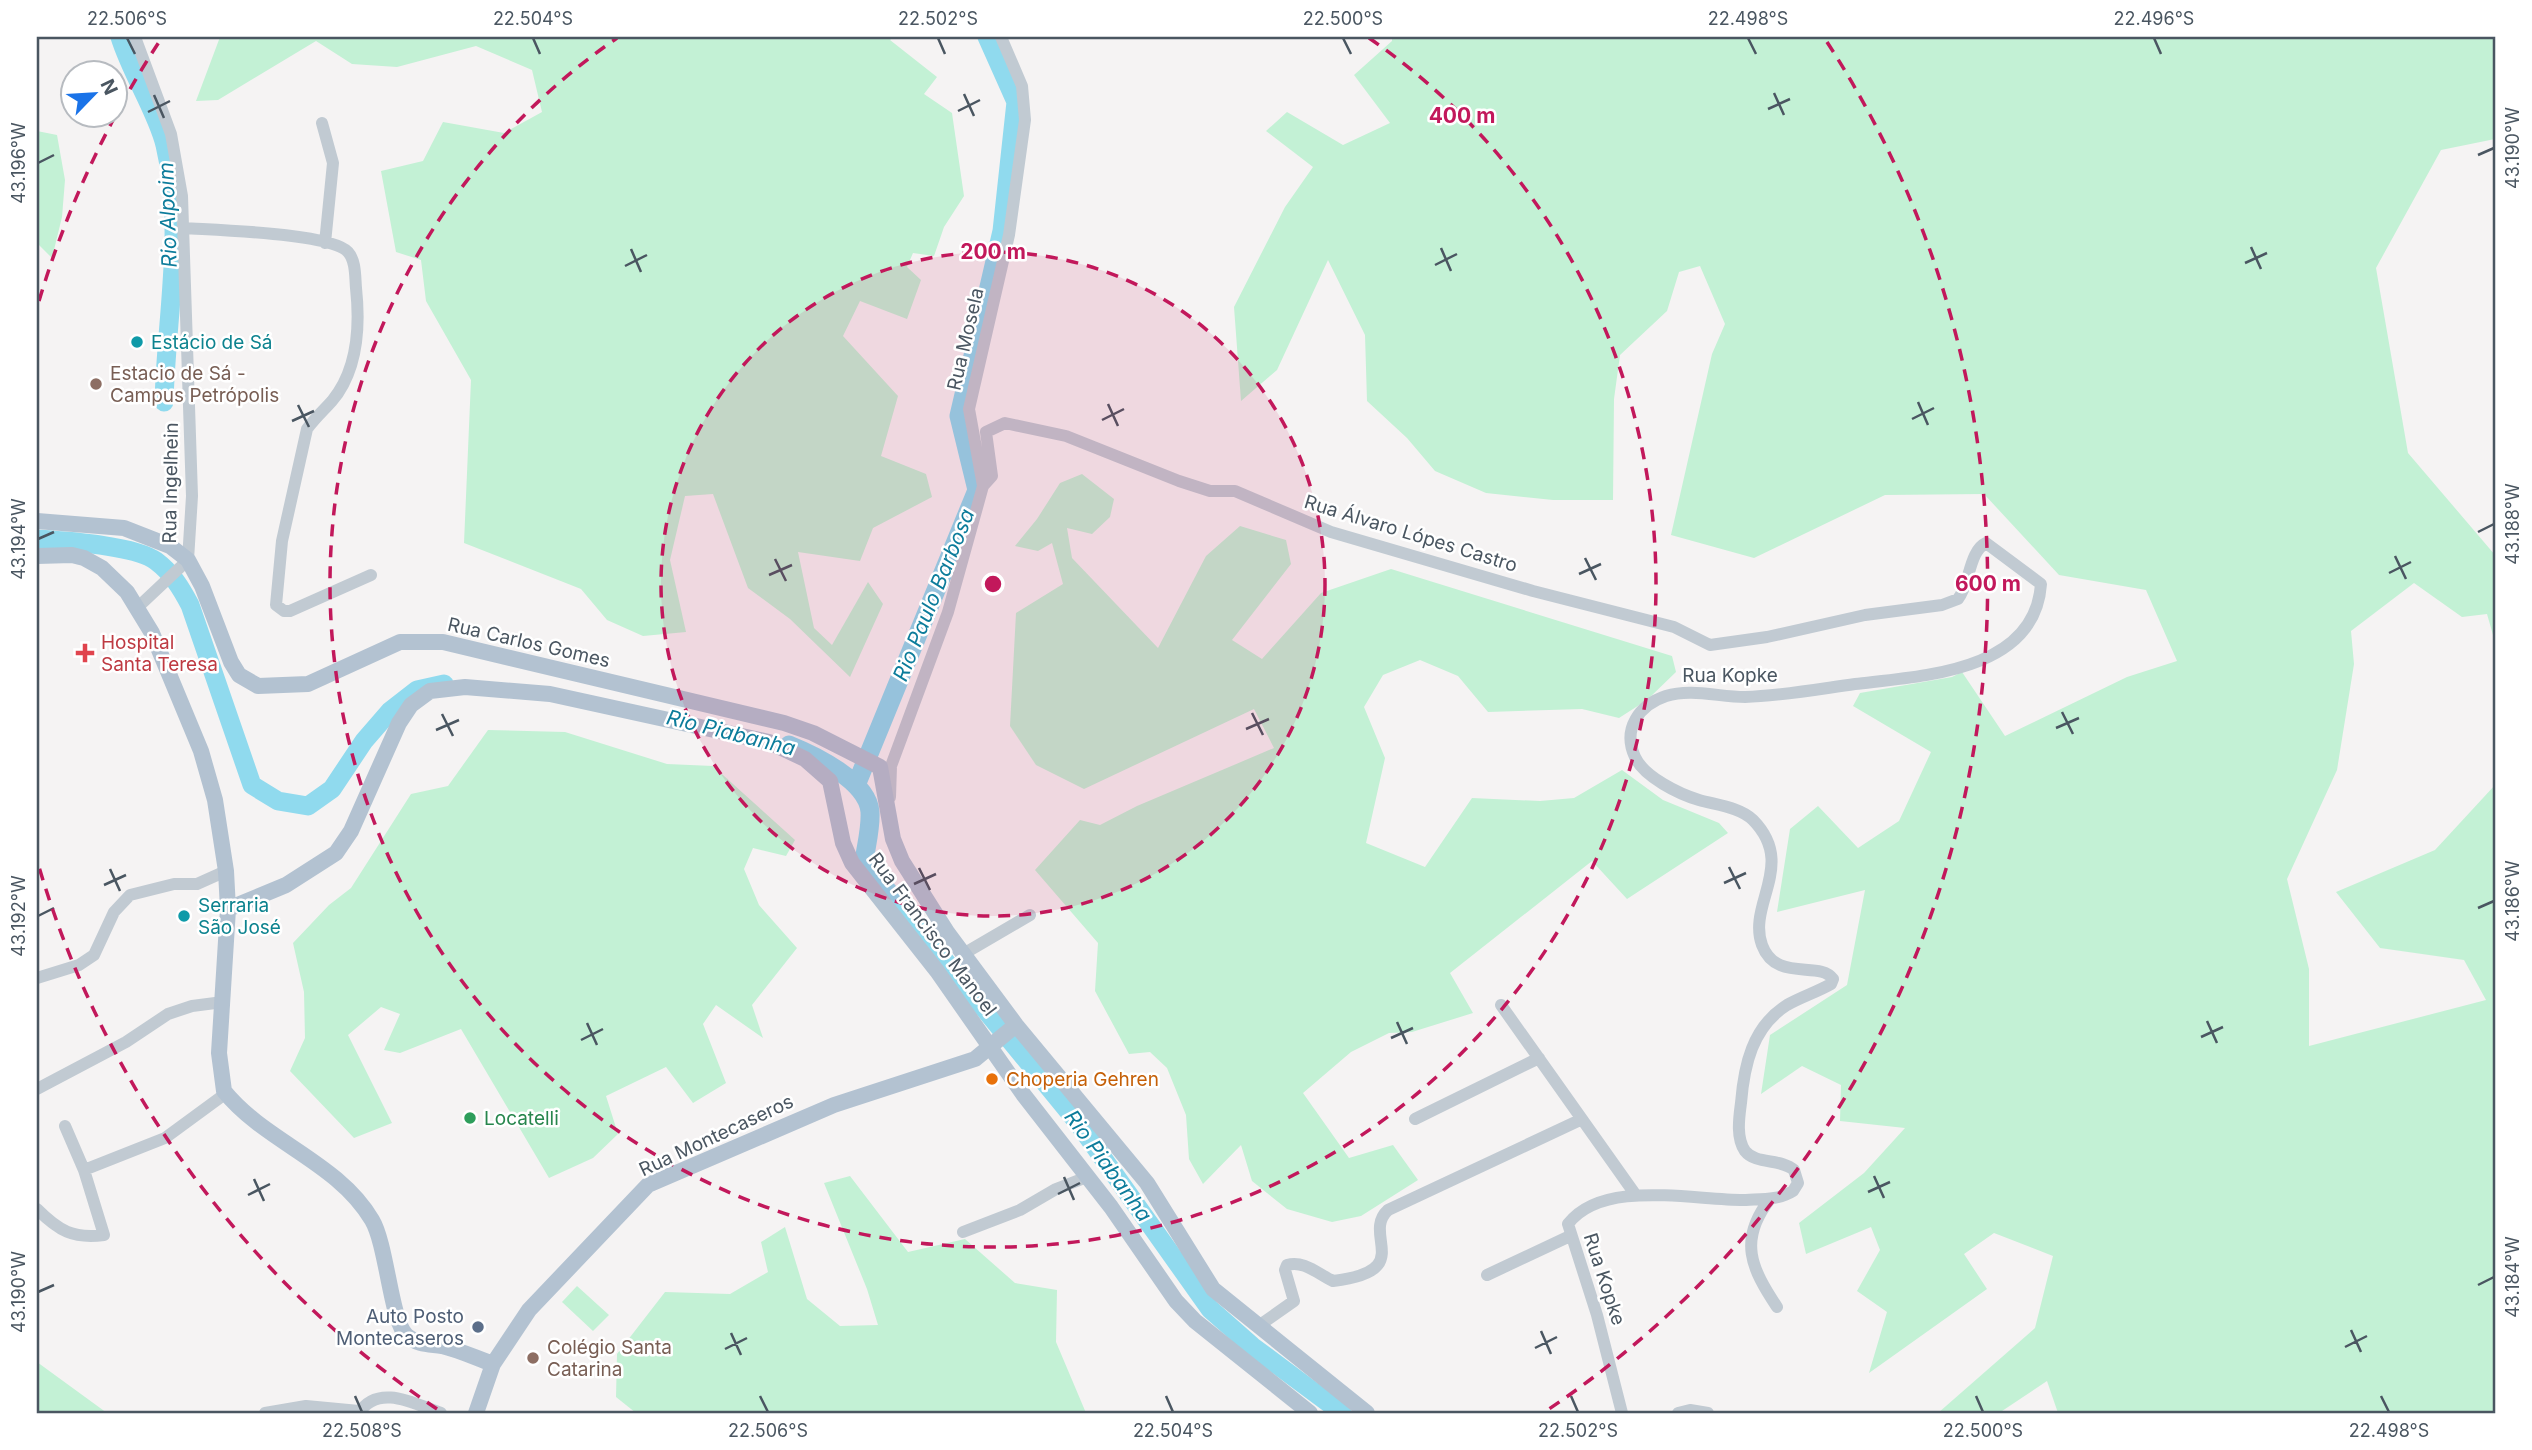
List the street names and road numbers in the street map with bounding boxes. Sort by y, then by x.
street label: Rua Mosela [943,286,988,393]
street label: Rua Ingelhein [158,422,183,544]
street label: Rua Álvaro Lópes Castro [1302,489,1520,577]
street label: Rua Carlos Gomes [445,613,612,672]
street label: Rua Kopke [1682,664,1778,687]
street label: Rua Francisco Manoel [864,848,1001,1020]
street label: Rua Montecaseros [635,1090,797,1181]
street label: Rua Kopke [1579,1230,1630,1328]

